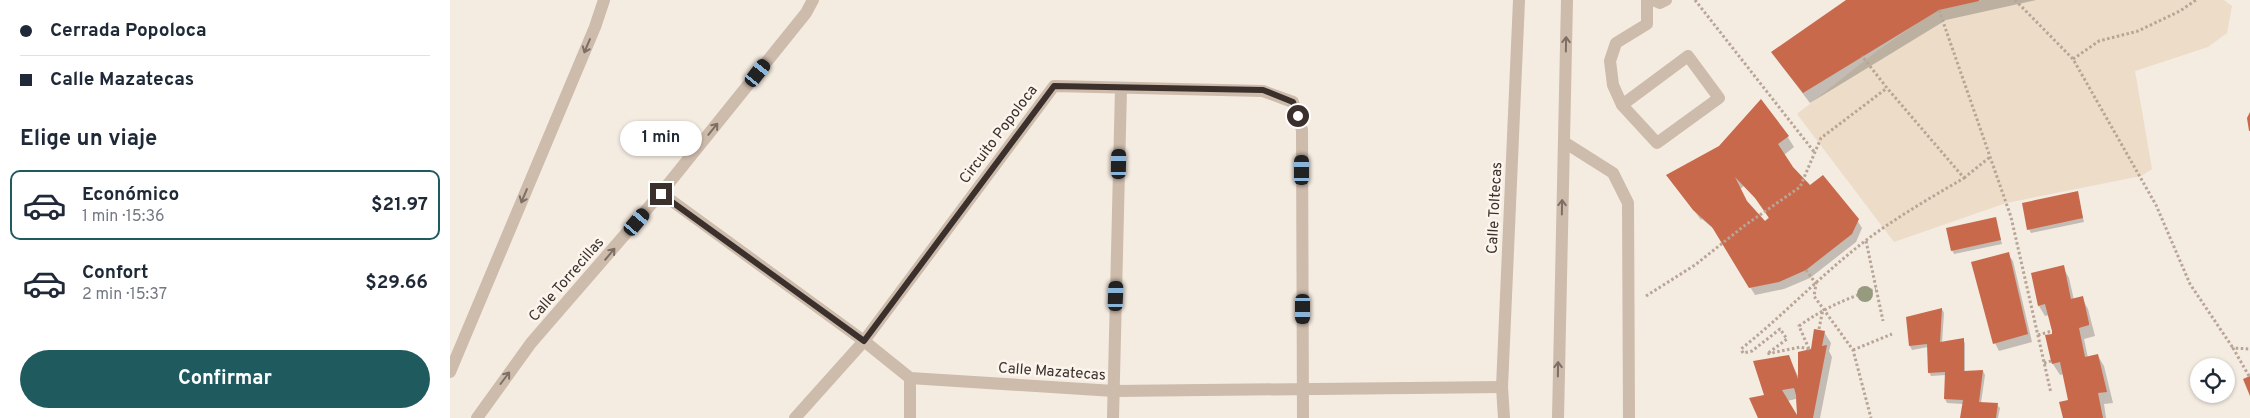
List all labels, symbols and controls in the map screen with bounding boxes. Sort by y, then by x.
text: Cerrada Popoloca [50,19,207,43]
one-way arrow [1561,37,1571,53]
one-way arrow [582,38,592,53]
car [742,57,773,89]
text: Calle Mazatecas [50,68,194,92]
street label: Circuito Popoloca [956,82,1042,188]
route start [1287,105,1309,127]
callout: 1 min [620,121,702,156]
one-way arrow [707,122,718,135]
text: Elige un viaje [20,126,157,153]
text: 1 min [642,128,680,148]
car [1111,149,1126,179]
car [1294,155,1309,185]
street label: Calle Toltecas [1484,162,1507,255]
icon: car [22,183,67,228]
text: Económico [82,183,179,207]
route end [650,183,672,205]
one-way arrow [519,188,528,203]
text: $21.97 [371,193,428,217]
one-way arrow [1557,199,1567,216]
car [621,206,652,238]
text: 1 min · 15:36 [82,207,165,227]
street label: Calle Torrecillas [525,234,609,326]
one-way arrow [604,248,615,261]
icon: car [22,261,67,306]
text: Confort [82,261,148,285]
text: $29.66 [365,271,428,295]
car [1107,281,1124,311]
text: 2 min · 15:37 [82,285,167,305]
car [1295,294,1310,324]
button: Confirmar [20,350,430,408]
map controls [2190,358,2235,403]
button: locate [2190,358,2235,403]
street label: Calle Mazatecas [997,359,1106,386]
one-way arrow [1553,362,1563,378]
one-way arrow [499,372,510,385]

